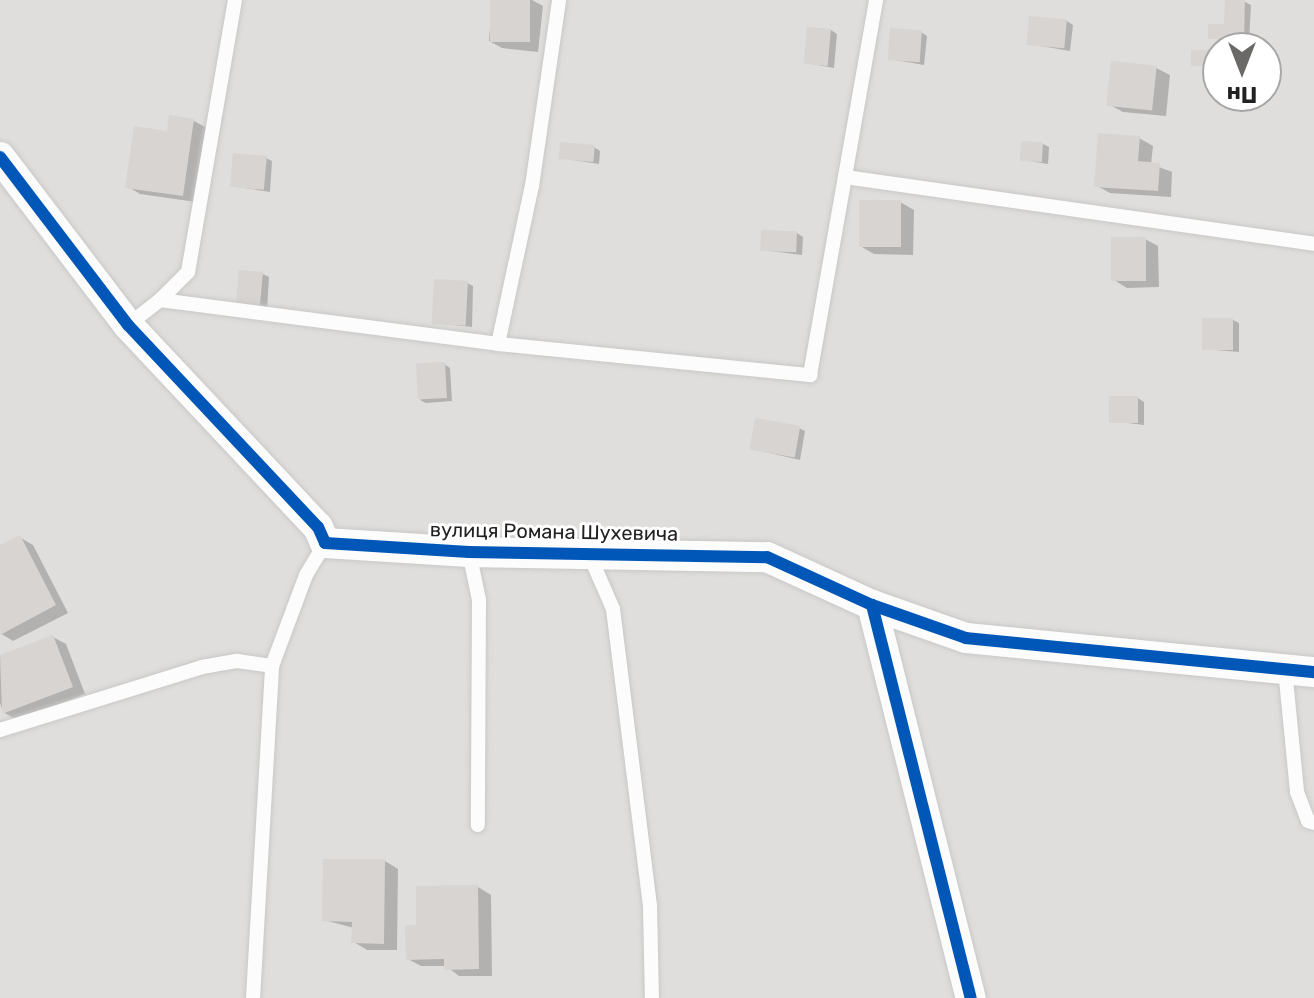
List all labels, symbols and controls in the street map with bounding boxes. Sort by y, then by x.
north arrow [1202,32,1282,112]
text: Пн [1227,81,1257,108]
street label: вулиця Романа Шухевича [430,518,678,546]

